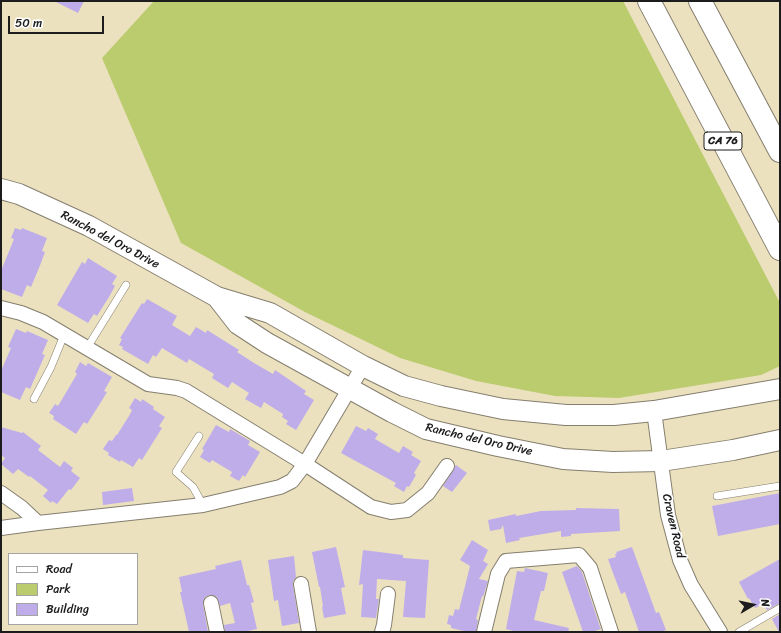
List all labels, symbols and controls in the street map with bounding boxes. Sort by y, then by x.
scale bar [10,8,106,34]
text: 50 m [15,12,42,34]
road number: CA 76 [704,132,742,150]
street label: Rancho del Oro Drive [58,208,162,272]
street label: Rancho del Oro Drive [424,421,534,459]
street label: Craven Road [659,492,687,560]
legend [8,553,138,625]
text: Road [46,558,72,580]
text: Park [46,578,71,600]
north arrow [733,585,773,625]
text: Building [46,598,89,620]
text: N [755,598,775,608]

